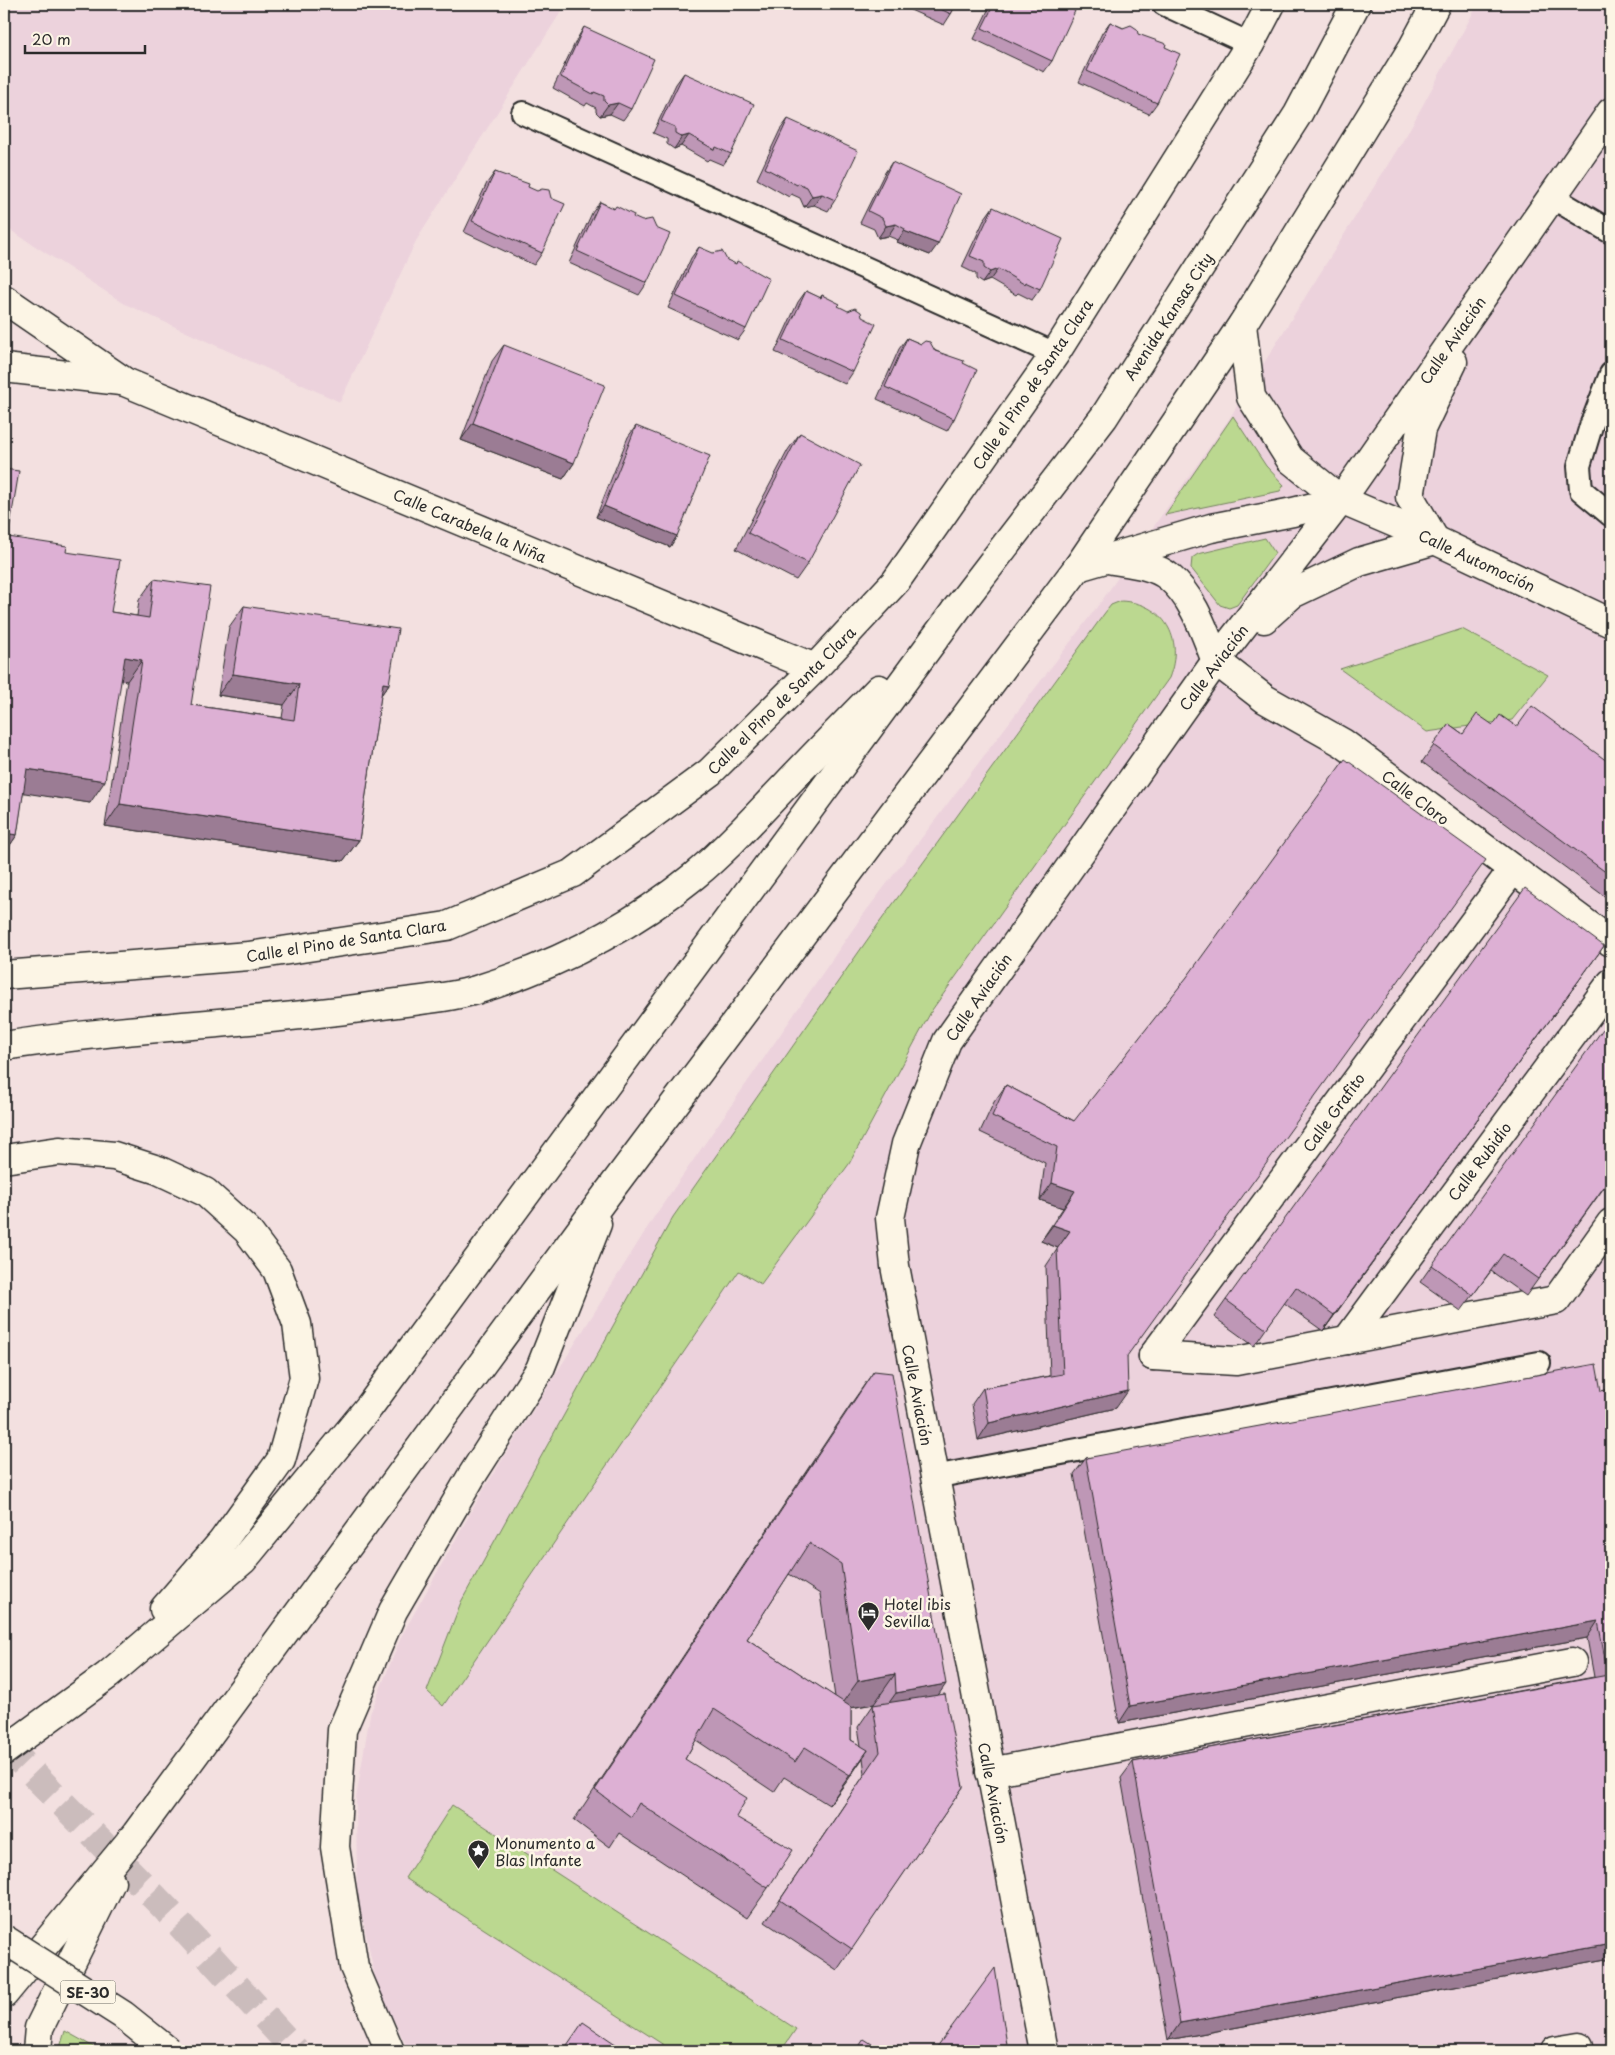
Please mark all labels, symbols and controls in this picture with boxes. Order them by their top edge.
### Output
scale bar [25,22,145,54]
text: 20 m [32,27,71,50]
street label: Avenida Kansas City [1118,248,1218,384]
street label: Calle Aviación [1413,291,1491,389]
street label: Calle el Pino de Santa Clara [966,293,1098,474]
street label: Calle Carabela la Niña [390,482,550,568]
street label: Calle Automoción [1415,523,1539,597]
street label: Calle Aviación [1173,619,1253,715]
street label: Calle el Pino de Santa Clara [702,620,861,779]
street label: Calle Cloro [1377,764,1455,830]
street label: Calle el Pino de Santa Clara [245,913,448,967]
street label: Calle Aviación [939,948,1017,1046]
street label: Calle Grafito [1296,1068,1370,1156]
street label: Calle Rubidio [1442,1117,1516,1205]
street label: Calle Aviación [897,1342,939,1448]
place label: Hotel ibis Sevilla [884,1592,951,1632]
hotel icon: Hotel ibis Sevilla [856,1600,880,1631]
street label: Calle Aviación [973,1740,1015,1846]
place label: Monumento a Blas Infante [495,1831,596,1871]
place icon: Monumento a Blas Infante [467,1839,491,1870]
road number: SE-30 [61,1980,116,2004]

